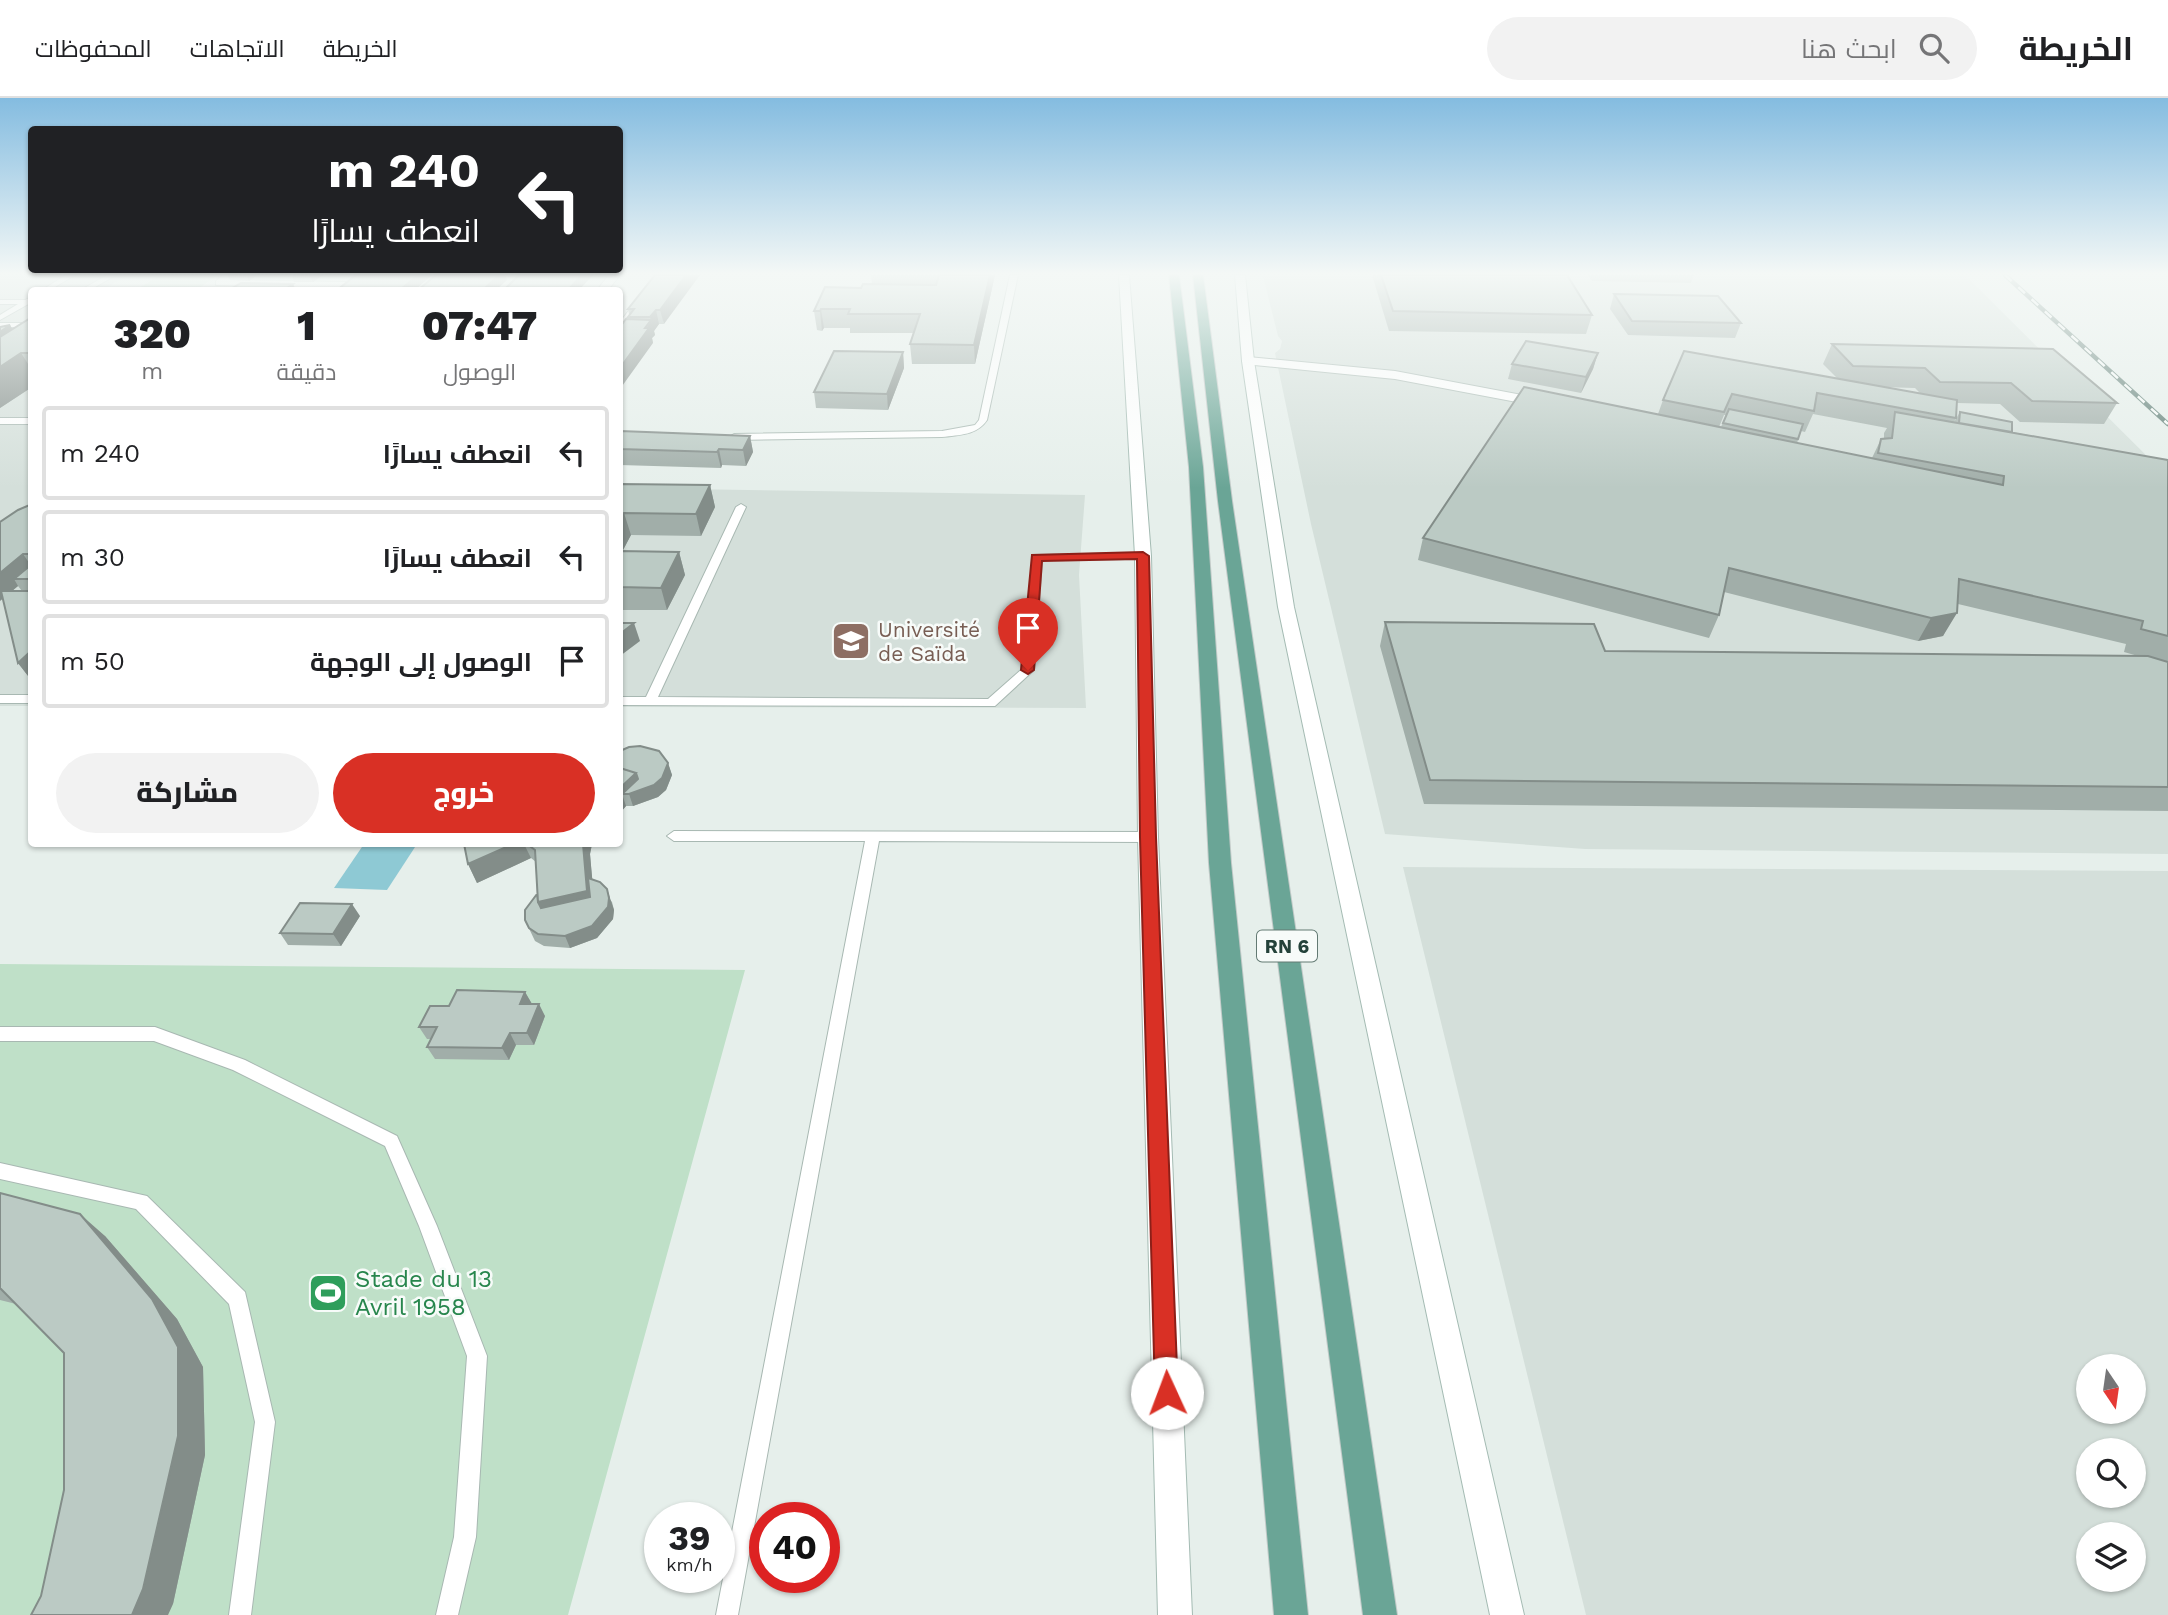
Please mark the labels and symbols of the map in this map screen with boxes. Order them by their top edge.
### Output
pin [998,598,1058,670]
place label: Université de Saïda [878,617,980,666]
school or university icon: Université de Saïda [830,620,872,662]
road number: RN 6 [1257,930,1317,961]
place label: Stade du 13 Avril 1958 [355,1265,492,1321]
sports icon: Stade du 13 Avril 1958 [307,1272,349,1314]
north arrow [2076,1354,2146,1424]
position arrow [1130,1356,1204,1430]
speed limit sign: 40 [749,1502,840,1593]

